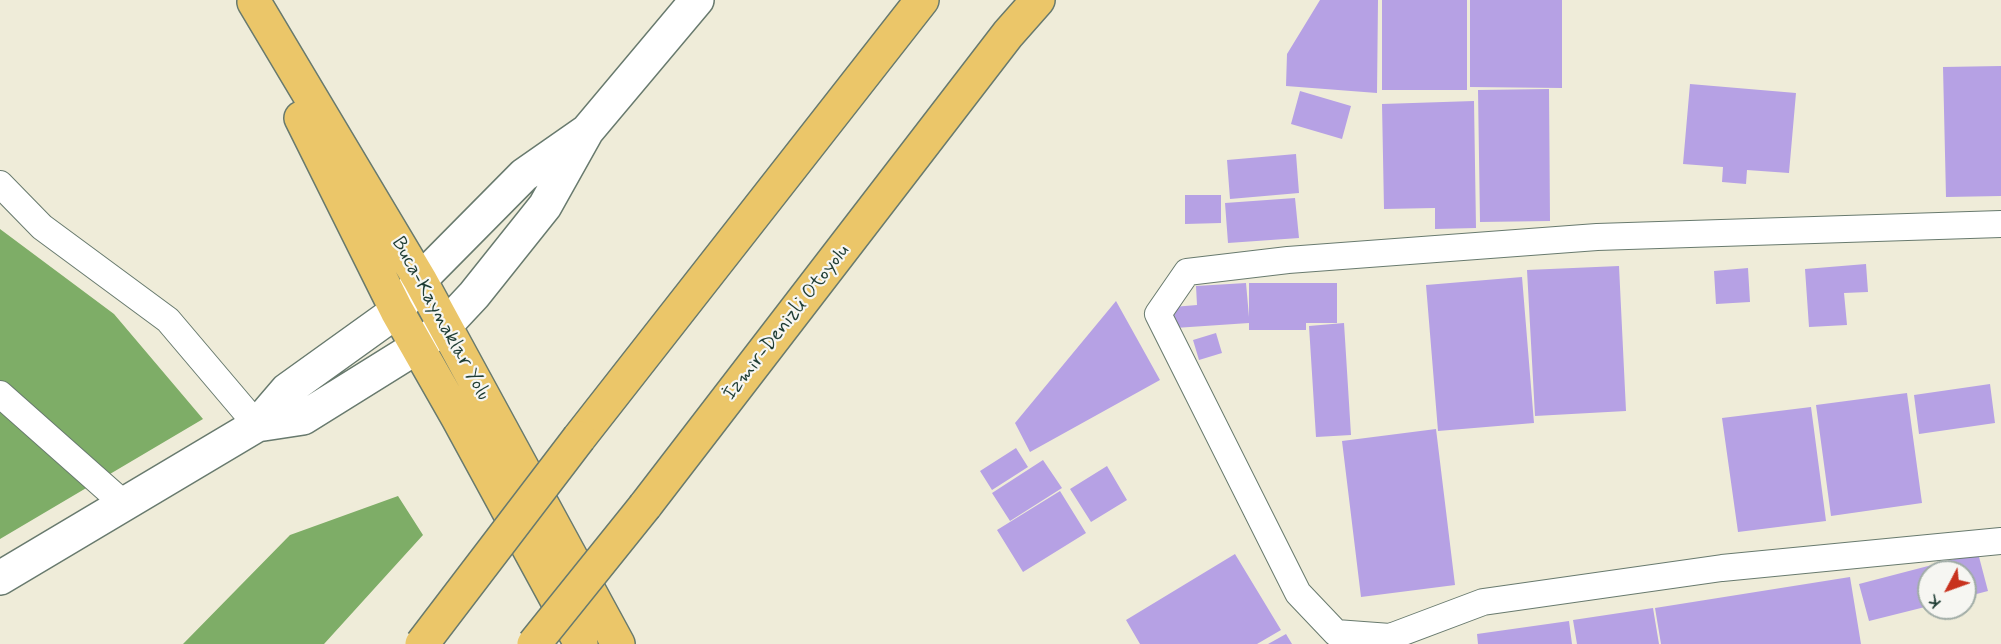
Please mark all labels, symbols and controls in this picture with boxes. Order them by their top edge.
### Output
street label: Buca-Kaynaklar Yolu [385,233,495,405]
street label: İzmir-Denizli Otoyolu [719,240,855,406]
north arrow [1917,560,1977,620]
text: K [1923,590,1946,612]

